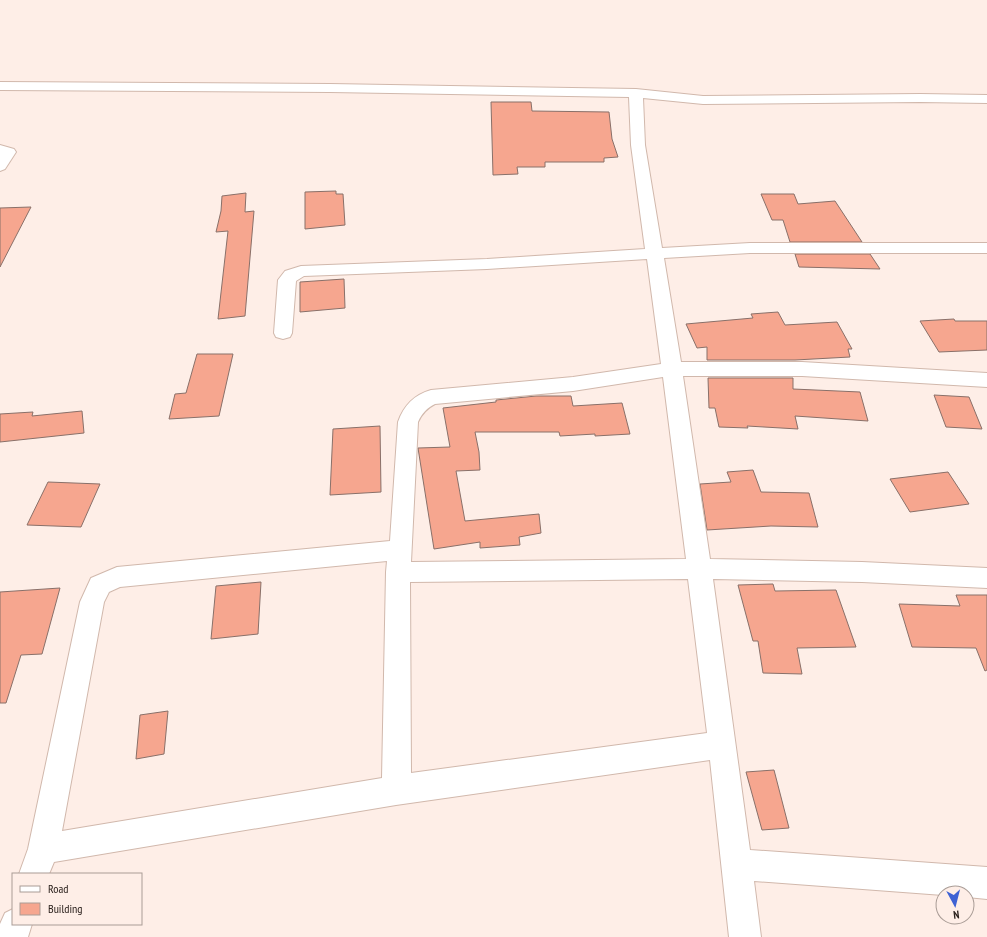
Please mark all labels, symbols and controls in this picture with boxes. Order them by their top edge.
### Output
legend [12,873,142,925]
text: Road [48,881,68,896]
north arrow [935,885,975,925]
text: Building [48,901,83,916]
text: N [952,908,960,922]

